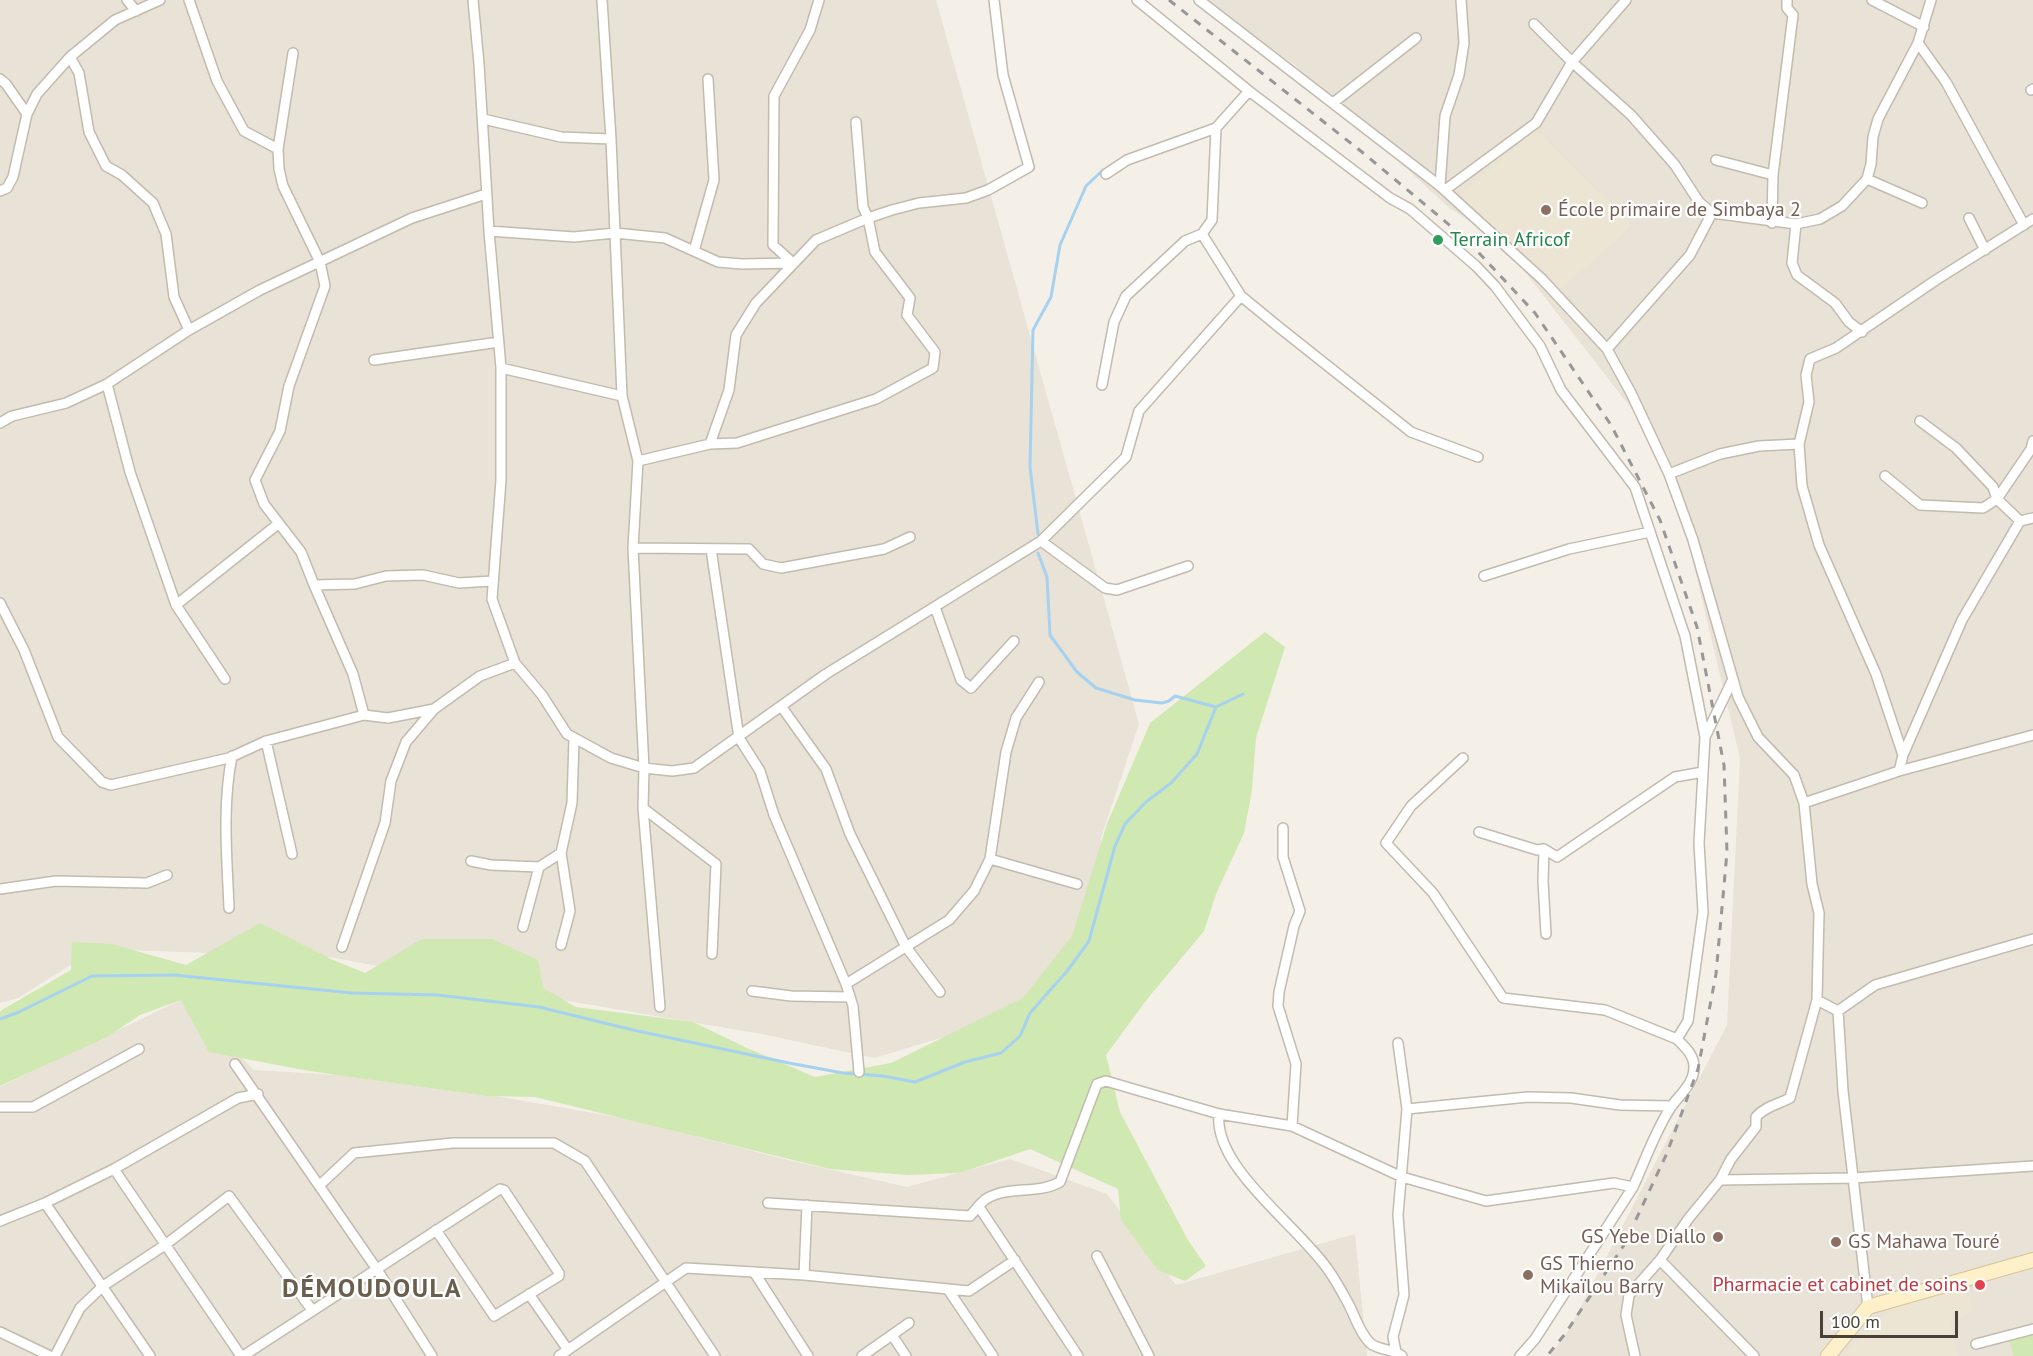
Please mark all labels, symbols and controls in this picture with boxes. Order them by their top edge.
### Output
place label: École primaire de Simbaya 2 [1558,198,1801,222]
marker: École primaire de Simbaya 2 [1539,203,1553,217]
place label: Terrain Africof [1450,228,1570,252]
marker: Terrain Africof [1431,233,1445,247]
place label: GS Yebe Diallo [1581,1225,1706,1249]
marker: GS Yebe Diallo [1711,1230,1725,1244]
place label: GS Mahawa Touré [1848,1230,2000,1254]
marker: GS Mahawa Touré [1829,1235,1843,1249]
place label: GS Thierno Mikaïlou Barry [1540,1252,1663,1299]
marker: GS Thierno Mikaïlou Barry [1521,1268,1535,1282]
place label: Pharmacie et cabinet de soins [1712,1273,1968,1297]
district label: DÉMOUDOULA [282,1274,462,1306]
marker: Pharmacie et cabinet de soins [1973,1278,1987,1292]
scale bar [1823,1299,1961,1337]
text: 100 m [1831,1310,1880,1333]

